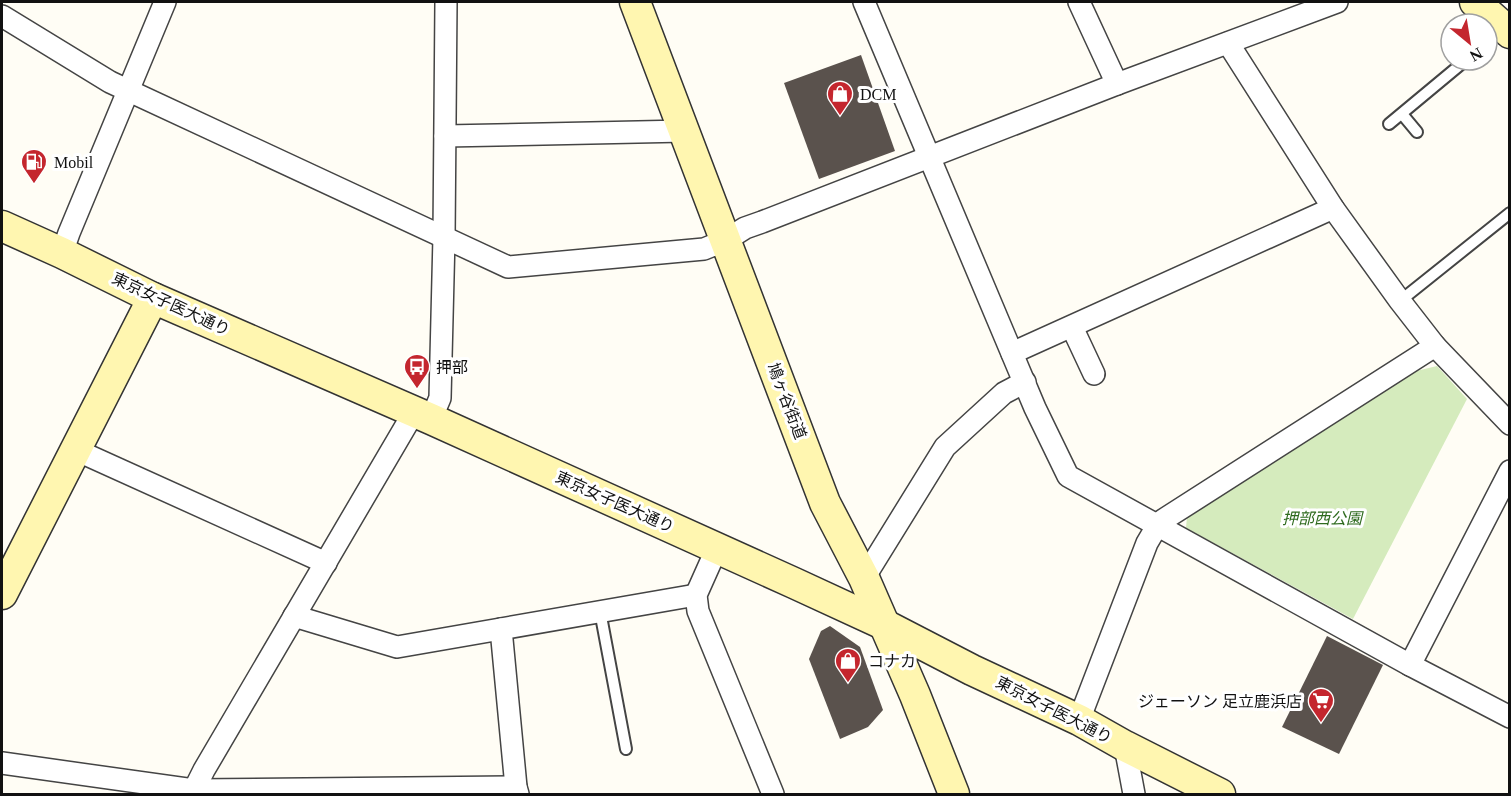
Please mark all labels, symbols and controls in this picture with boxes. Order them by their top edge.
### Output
north arrow [1439,12,1499,72]
text: N [1467,44,1486,65]
shop icon: DCM [825,79,855,117]
place label: DCM [860,86,896,103]
fuel station icon: Mobil [19,147,49,185]
place label: Mobil [54,154,94,171]
street label: 東京女子医大通り [109,269,233,339]
bus stop icon: 押部 [402,352,432,390]
place label: 押部 [436,359,468,376]
street label: 鳩ヶ谷街道 [765,361,809,441]
street label: 東京女子医大通り [553,468,677,536]
park label: 押部西公園 [1282,510,1364,527]
shop icon: コナカ [833,646,863,684]
place label: コナカ [868,653,916,670]
street label: 東京女子医大通り [993,673,1115,747]
supermarket icon: ジェーソン 足立鹿浜店 [1306,686,1336,724]
place label: ジェーソン 足立鹿浜店 [1138,693,1302,710]

